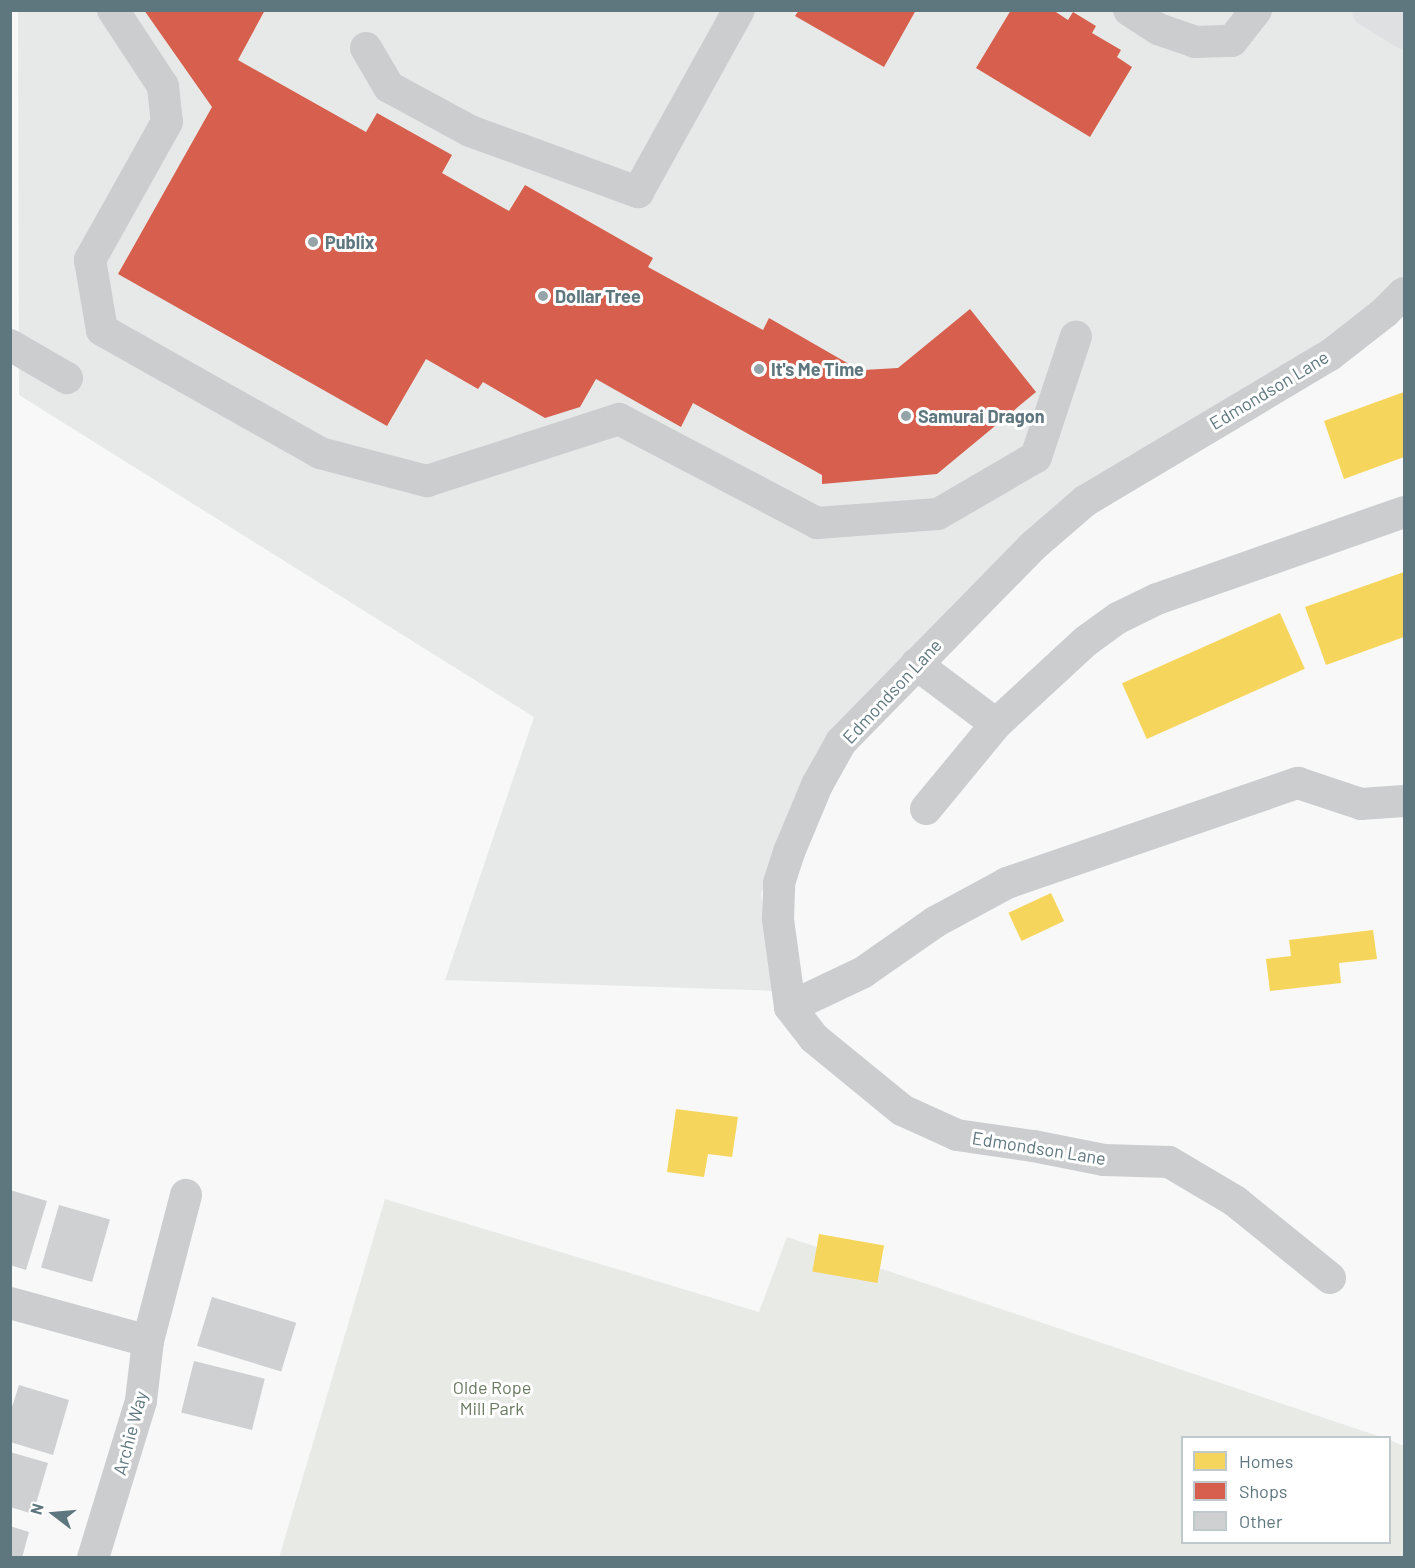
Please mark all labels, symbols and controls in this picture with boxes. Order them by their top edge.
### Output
place label: Publix [325,231,374,253]
marker: Publix [306,235,320,249]
place label: Dollar Tree [555,285,641,307]
marker: Dollar Tree [536,289,550,303]
street label: Edmondson Lane [1206,346,1332,434]
place label: It's Me Time [771,358,864,380]
marker: It's Me Time [752,362,766,376]
place label: Samurai Dragon [918,405,1045,427]
marker: Samurai Dragon [899,409,913,423]
street label: Edmondson Lane [838,634,946,748]
street label: Edmondson Lane [971,1127,1107,1169]
park label: Olde Rope Mill Park [453,1377,531,1420]
street label: Archie Way [108,1388,152,1478]
legend [1181,1436,1391,1544]
text: Homes [1239,1450,1293,1472]
text: Shops [1239,1480,1288,1502]
north arrow [24,1484,84,1544]
text: N [26,1501,47,1517]
text: Other [1239,1510,1282,1532]

